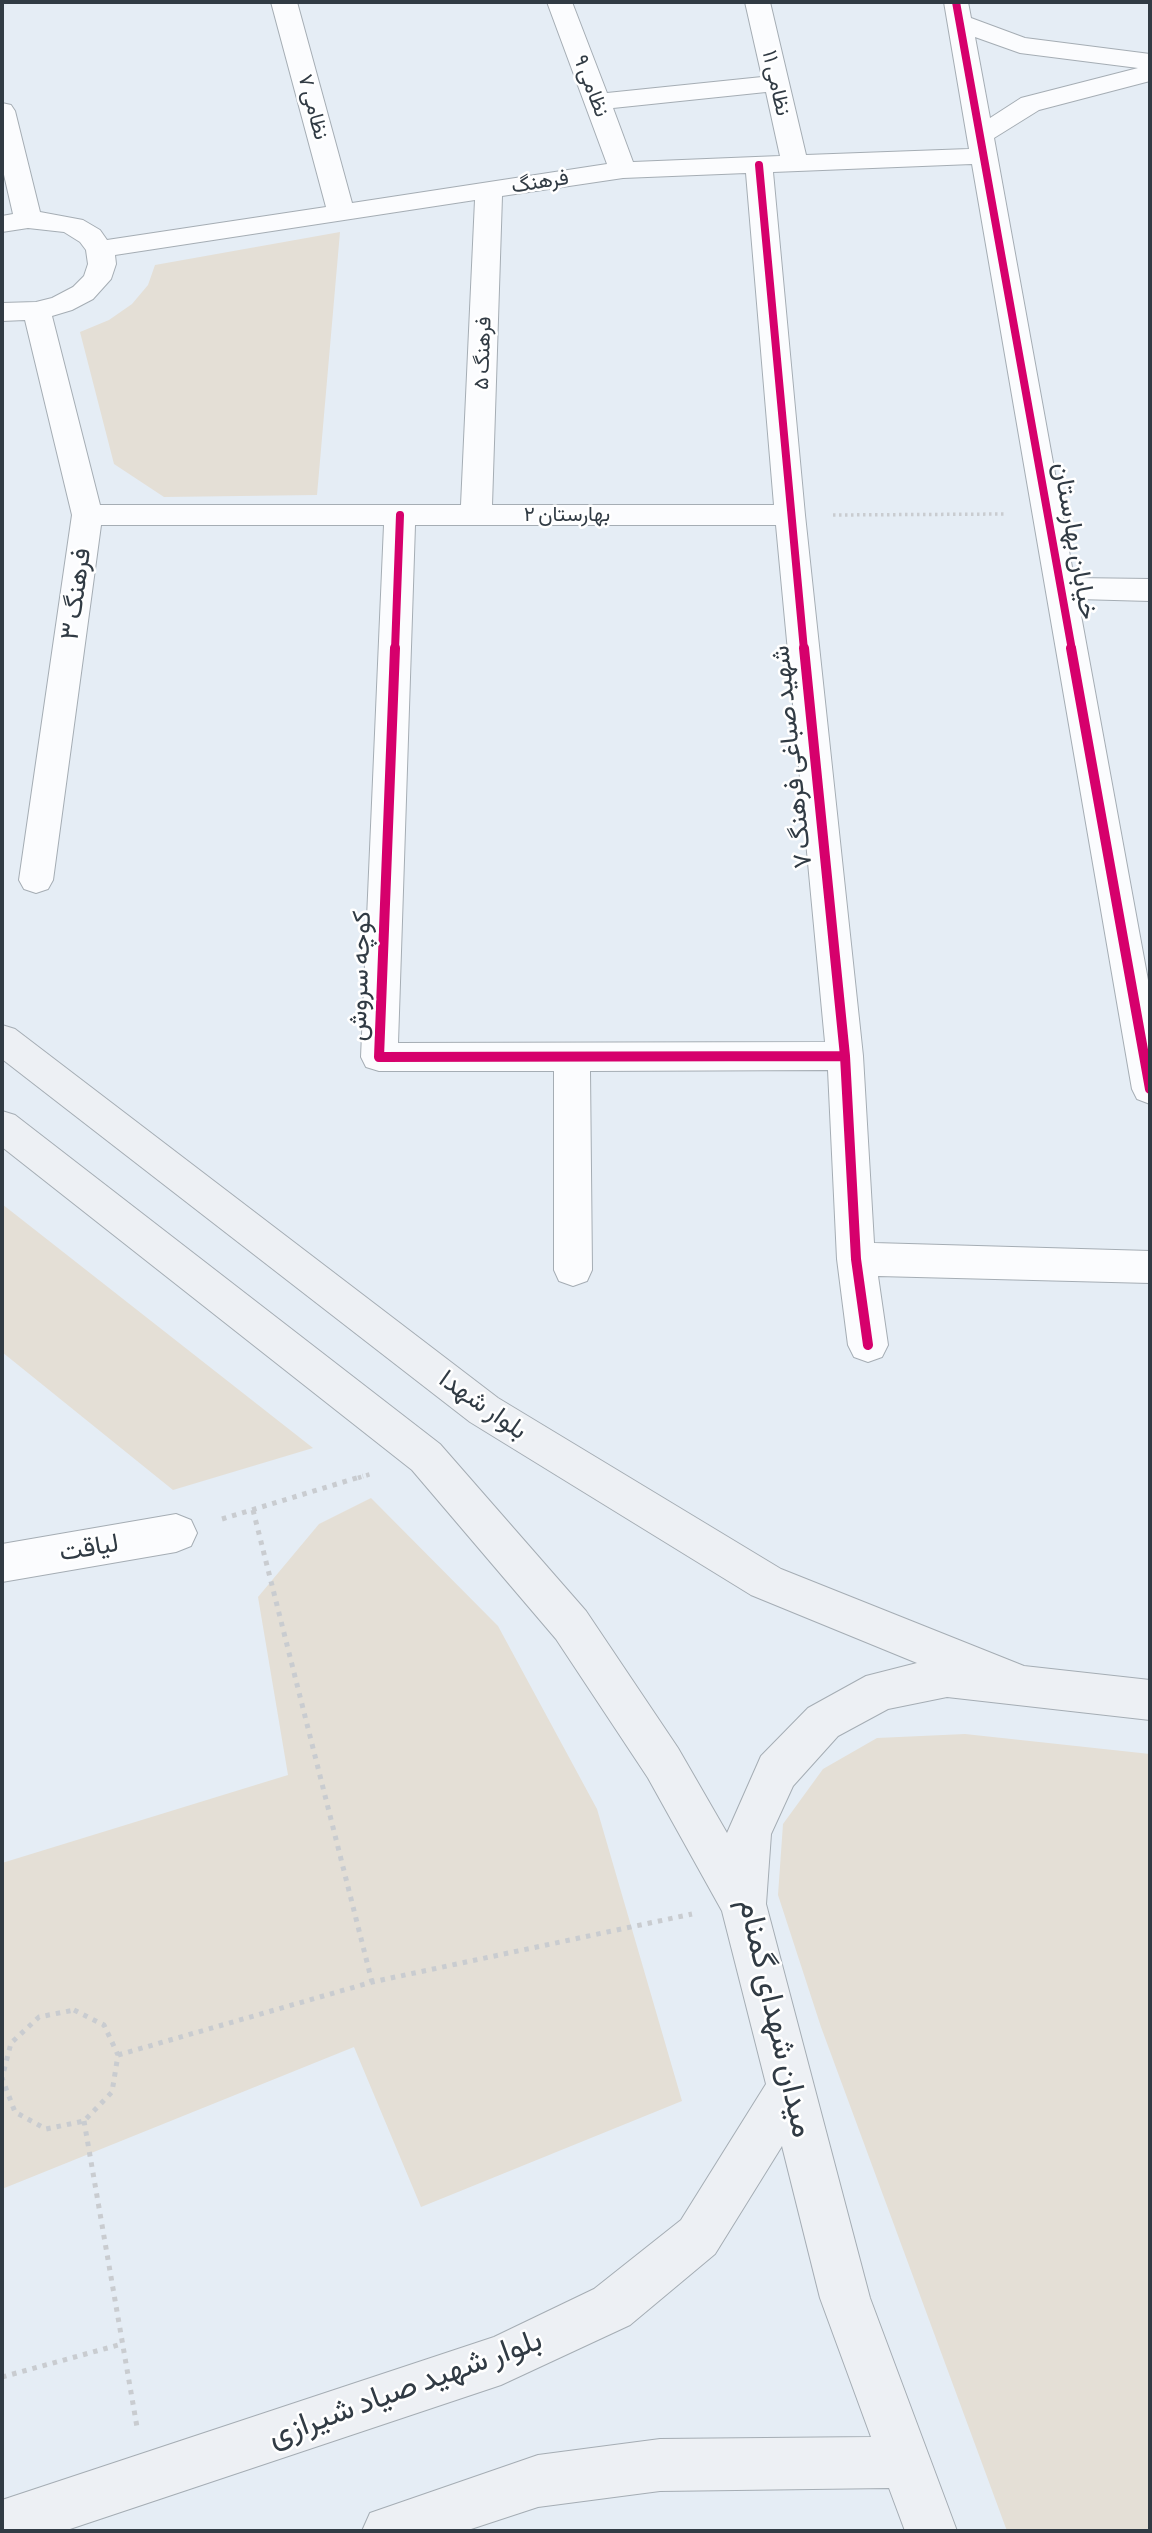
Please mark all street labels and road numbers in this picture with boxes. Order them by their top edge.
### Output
street label: نظامی ۱۱ [756,48,796,118]
street label: نظامی ۹ [568,51,614,121]
street label: نظامی ۷ [292,72,334,142]
street label: فرهنگ [510,165,570,199]
street label: فرهنگ ۵ [469,316,497,390]
street label: خیابان بهارستان [1046,460,1104,622]
street label: بهارستان ۲ [524,502,610,528]
street label: فرهنگ ۳ [54,546,98,642]
street label: شهید صباغی فرهنگ ۷ [765,644,819,870]
street label: کوچه سروش [342,910,378,1042]
street label: بلوار شهدا [433,1364,533,1446]
street label: لیاقت [57,1527,121,1569]
street label: میدان شهدای گمنام [730,1895,822,2141]
street label: بلوار شهید صیاد شیرازی [263,2321,547,2455]

